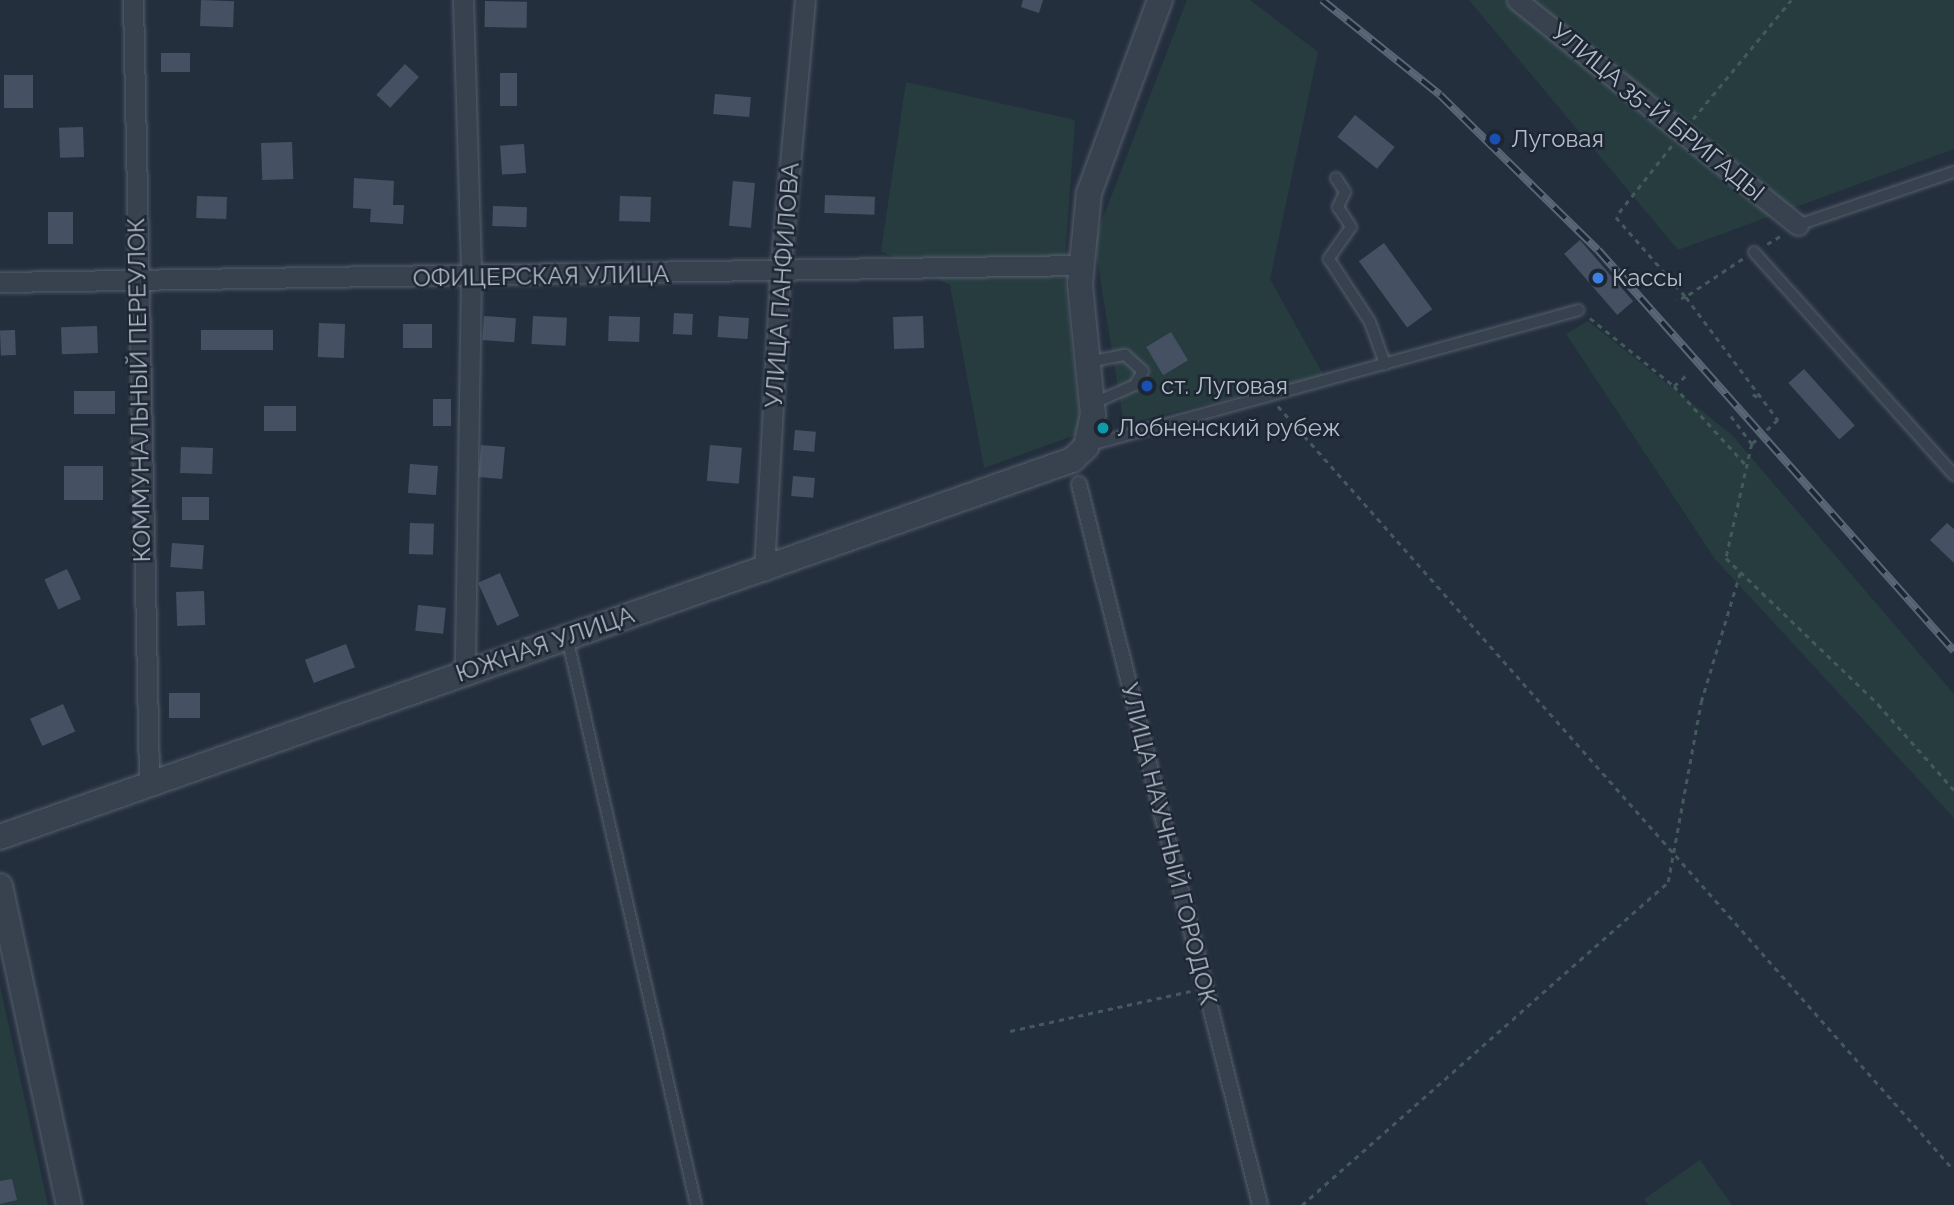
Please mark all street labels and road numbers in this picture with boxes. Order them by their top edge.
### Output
street label: УЛИЦА 35-Й БРИГАДЫ [1545,17,1771,207]
street label: УЛИЦА ПАНФИЛОВА [759,161,805,409]
street label: КОММУНАЛЬНЫЙ ПЕРЕУЛОК [122,218,156,562]
street label: ОФИЦЕРСКАЯ УЛИЦА [413,259,669,293]
street label: ЮЖНАЯ УЛИЦА [452,600,638,688]
street label: УЛИЦА НАУЧНЫЙ ГОРОДОК [1115,680,1223,1008]

